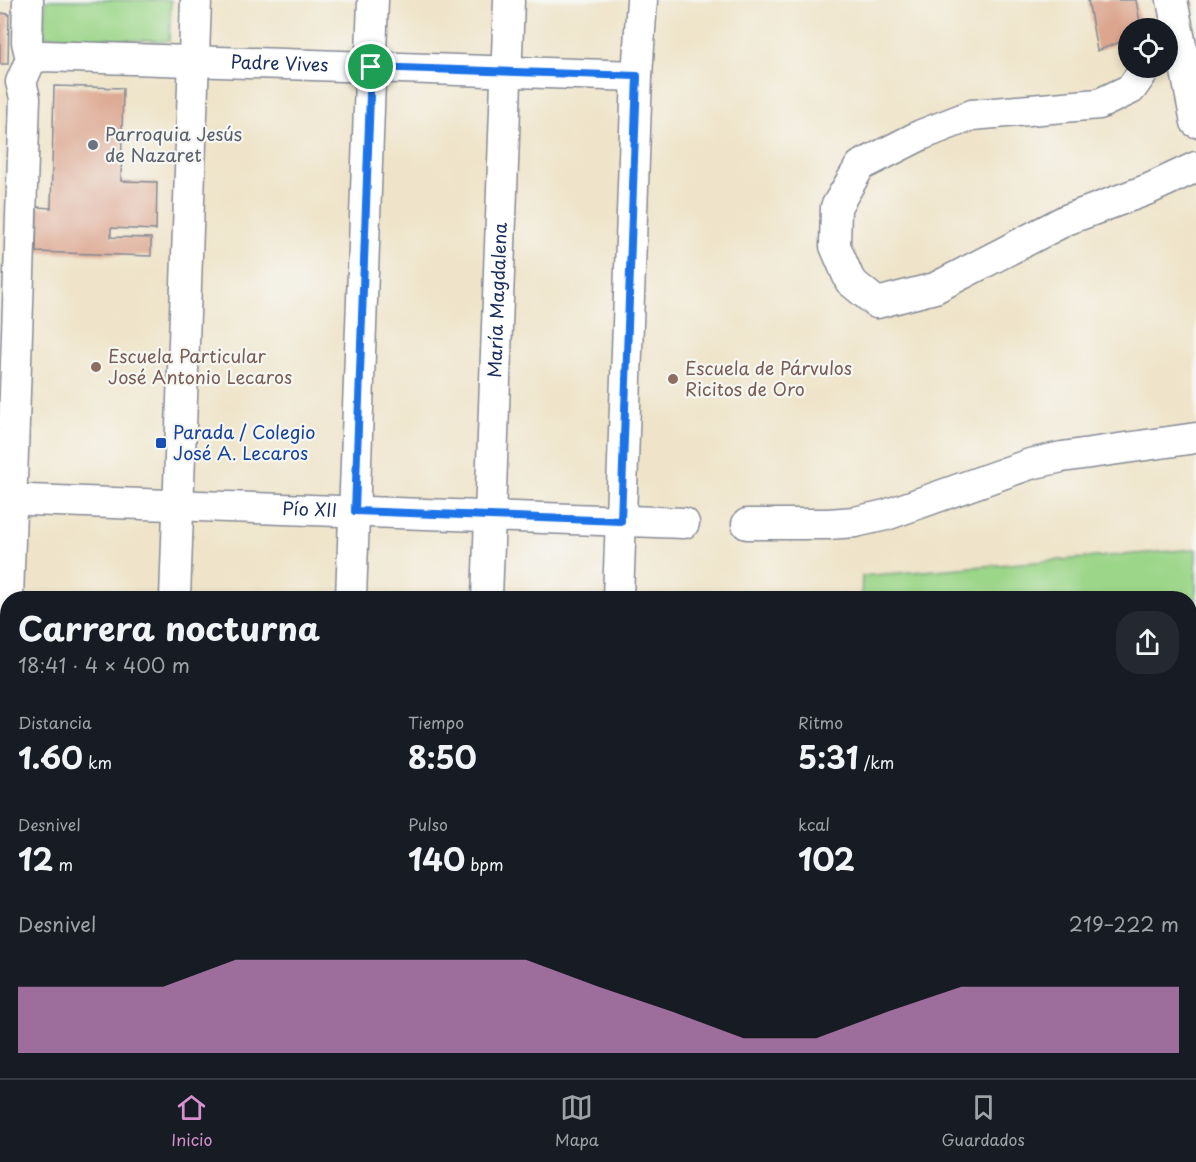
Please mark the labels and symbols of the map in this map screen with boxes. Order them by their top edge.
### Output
pin [345,41,396,92]
street label: Padre Vives [230,47,329,78]
place label: Parroquia Jesús de Nazaret [105,120,242,168]
marker: Parroquia Jesús de Nazaret [86,138,100,152]
street label: María Magdalena [480,221,513,378]
place label: Escuela Particular José Antonio Lecaros [108,342,292,390]
place label: Escuela de Párvulos Ricitos de Oro [685,354,852,402]
marker: Escuela Particular José Antonio Lecaros [89,360,103,374]
marker: Escuela de Párvulos Ricitos de Oro [666,372,680,386]
place label: Parada / Colegio José A. Lecaros [173,418,316,466]
marker: Parada / Colegio José A. Lecaros [154,436,168,450]
street label: Pío XII [282,494,338,523]

